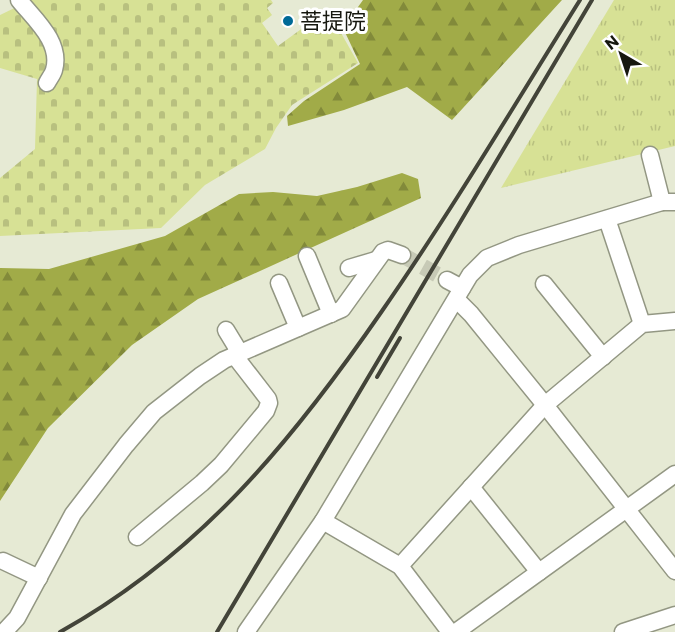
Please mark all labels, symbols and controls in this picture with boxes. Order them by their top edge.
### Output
place label: 菩提院 [300,7,366,34]
marker: 菩提院 [281,14,295,28]
north arrow [591,24,651,84]
text: N [601,31,622,53]

